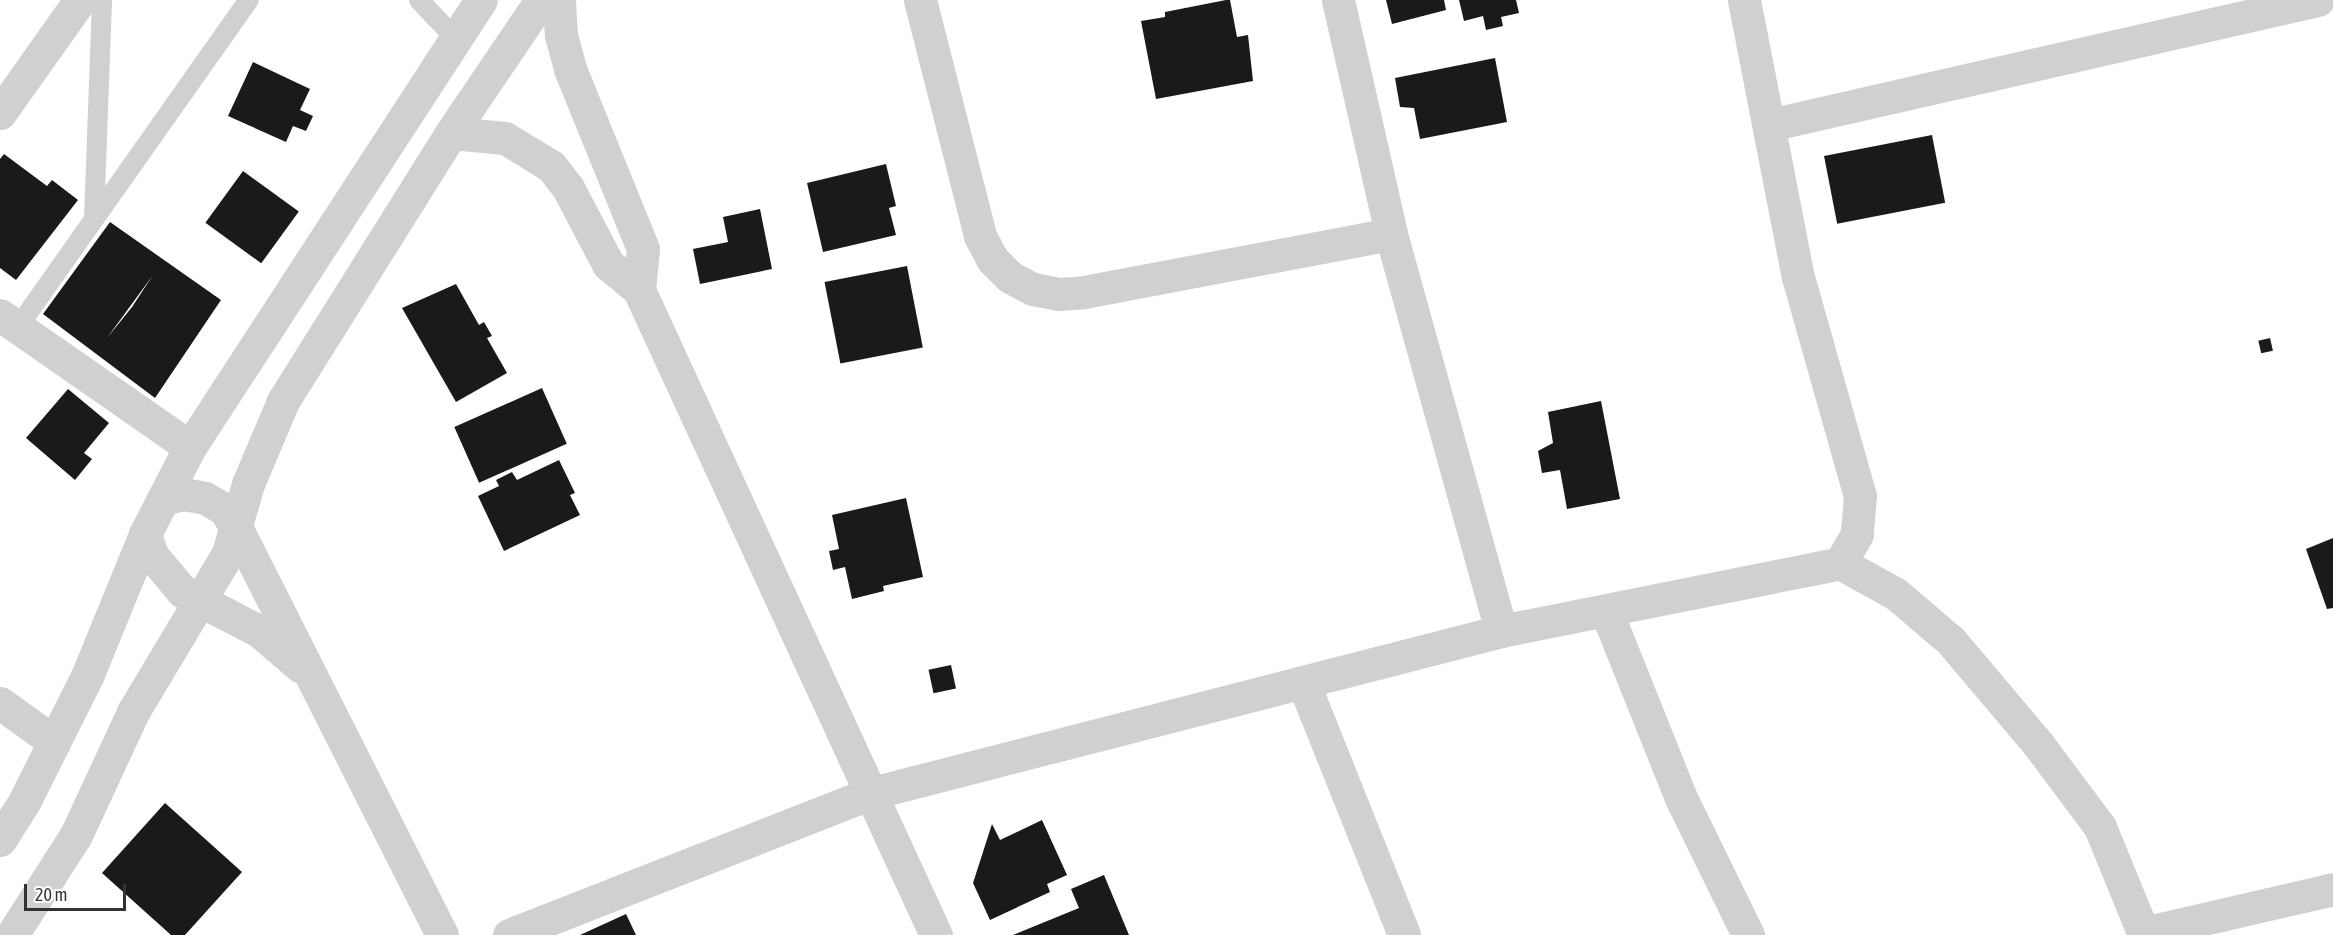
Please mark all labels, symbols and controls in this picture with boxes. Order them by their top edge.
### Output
scale bar [27,872,129,910]
text: 20 m [35,884,67,905]

